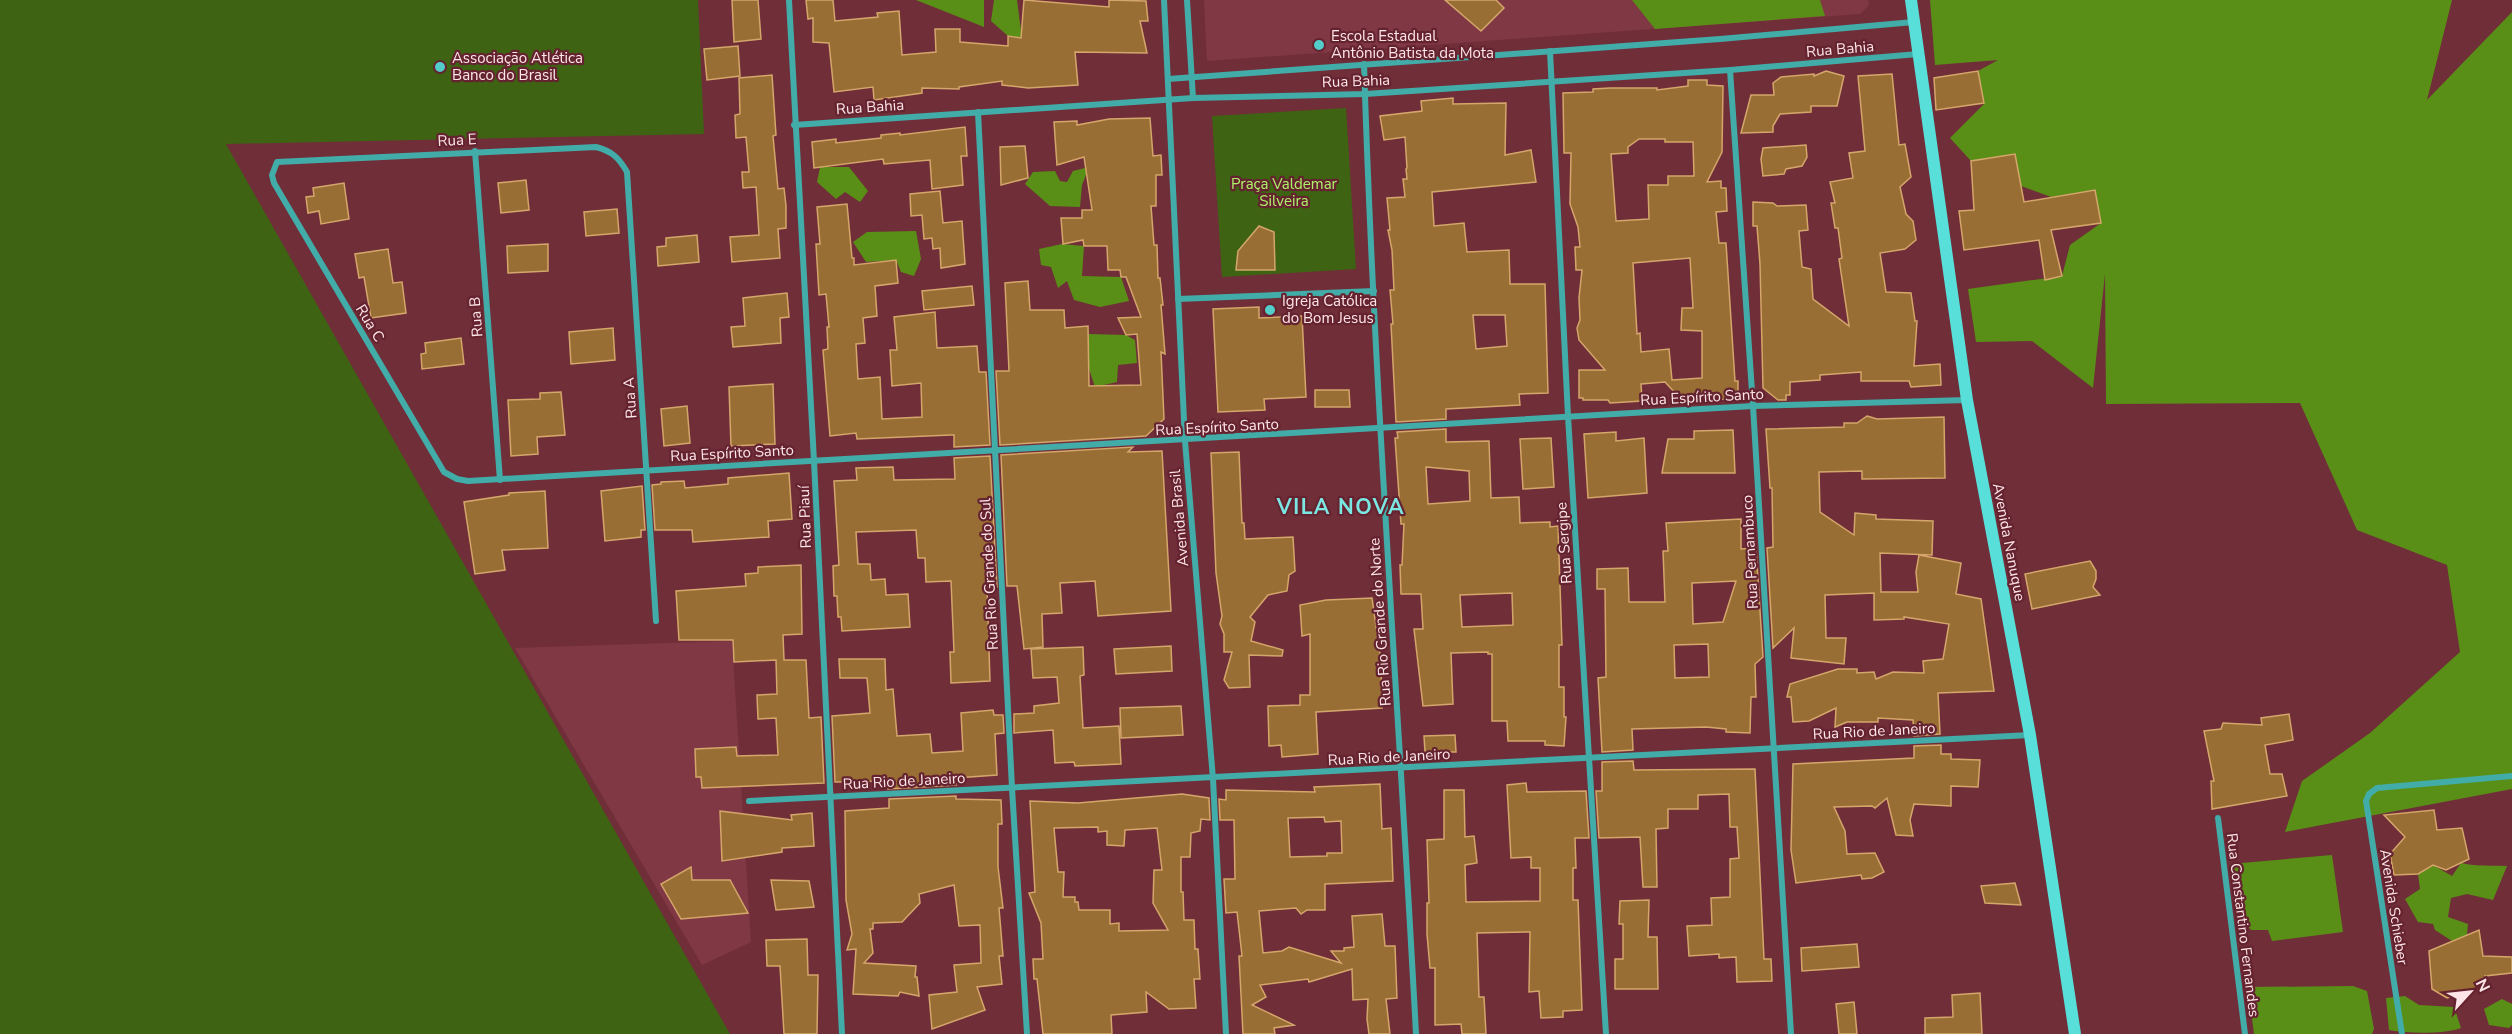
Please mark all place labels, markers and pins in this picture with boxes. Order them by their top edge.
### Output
place label: Escola Estadual Antônio Batista da Mota [1331,26,1494,63]
marker: Escola Estadual Antônio Batista da Mota [1312,38,1326,52]
place label: Associação Atlética Banco do Brasil [452,48,583,85]
marker: Associação Atlética Banco do Brasil [433,60,447,74]
place label: Igreja Católica do Bom Jesus [1282,291,1377,328]
marker: Igreja Católica do Bom Jesus [1263,303,1277,317]

